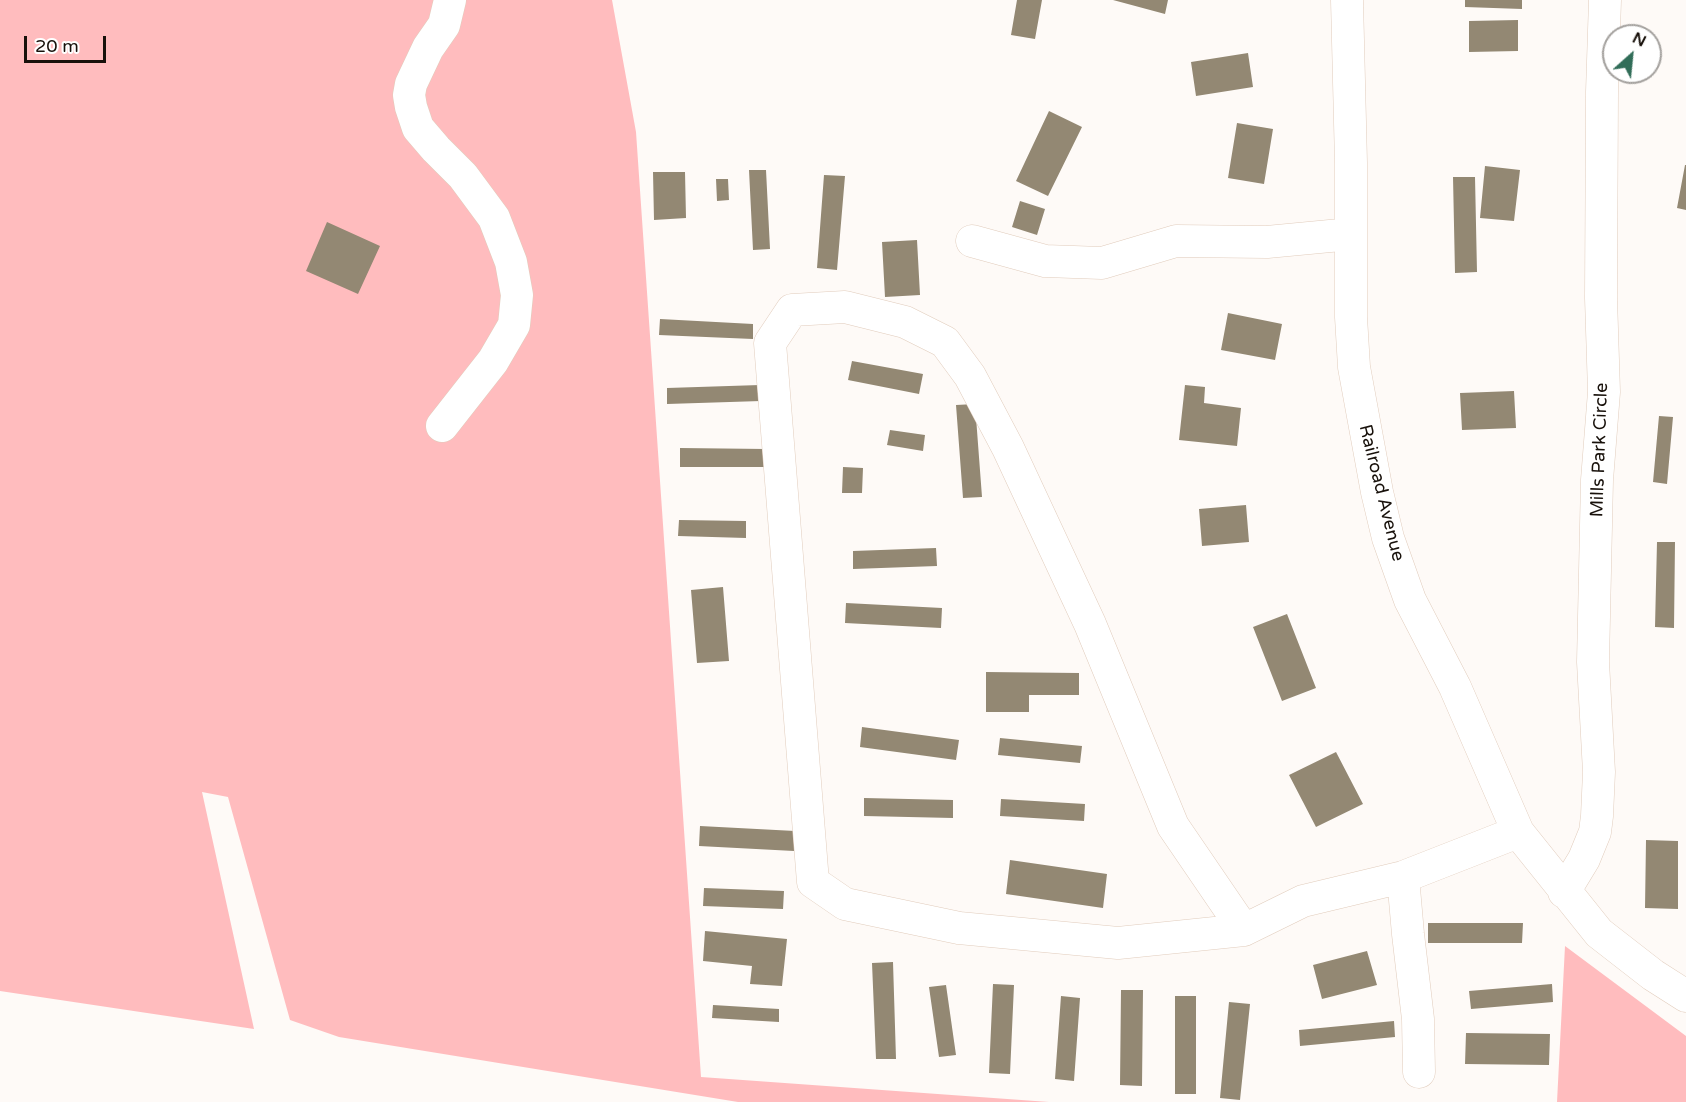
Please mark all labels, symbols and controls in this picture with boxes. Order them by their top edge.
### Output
scale bar [27,24,110,62]
north arrow [1602,24,1662,84]
text: N [1629,28,1650,52]
text: 20 m [35,35,79,57]
street label: Mills Park Circle [1587,382,1613,518]
street label: Railroad Avenue [1354,422,1408,564]

